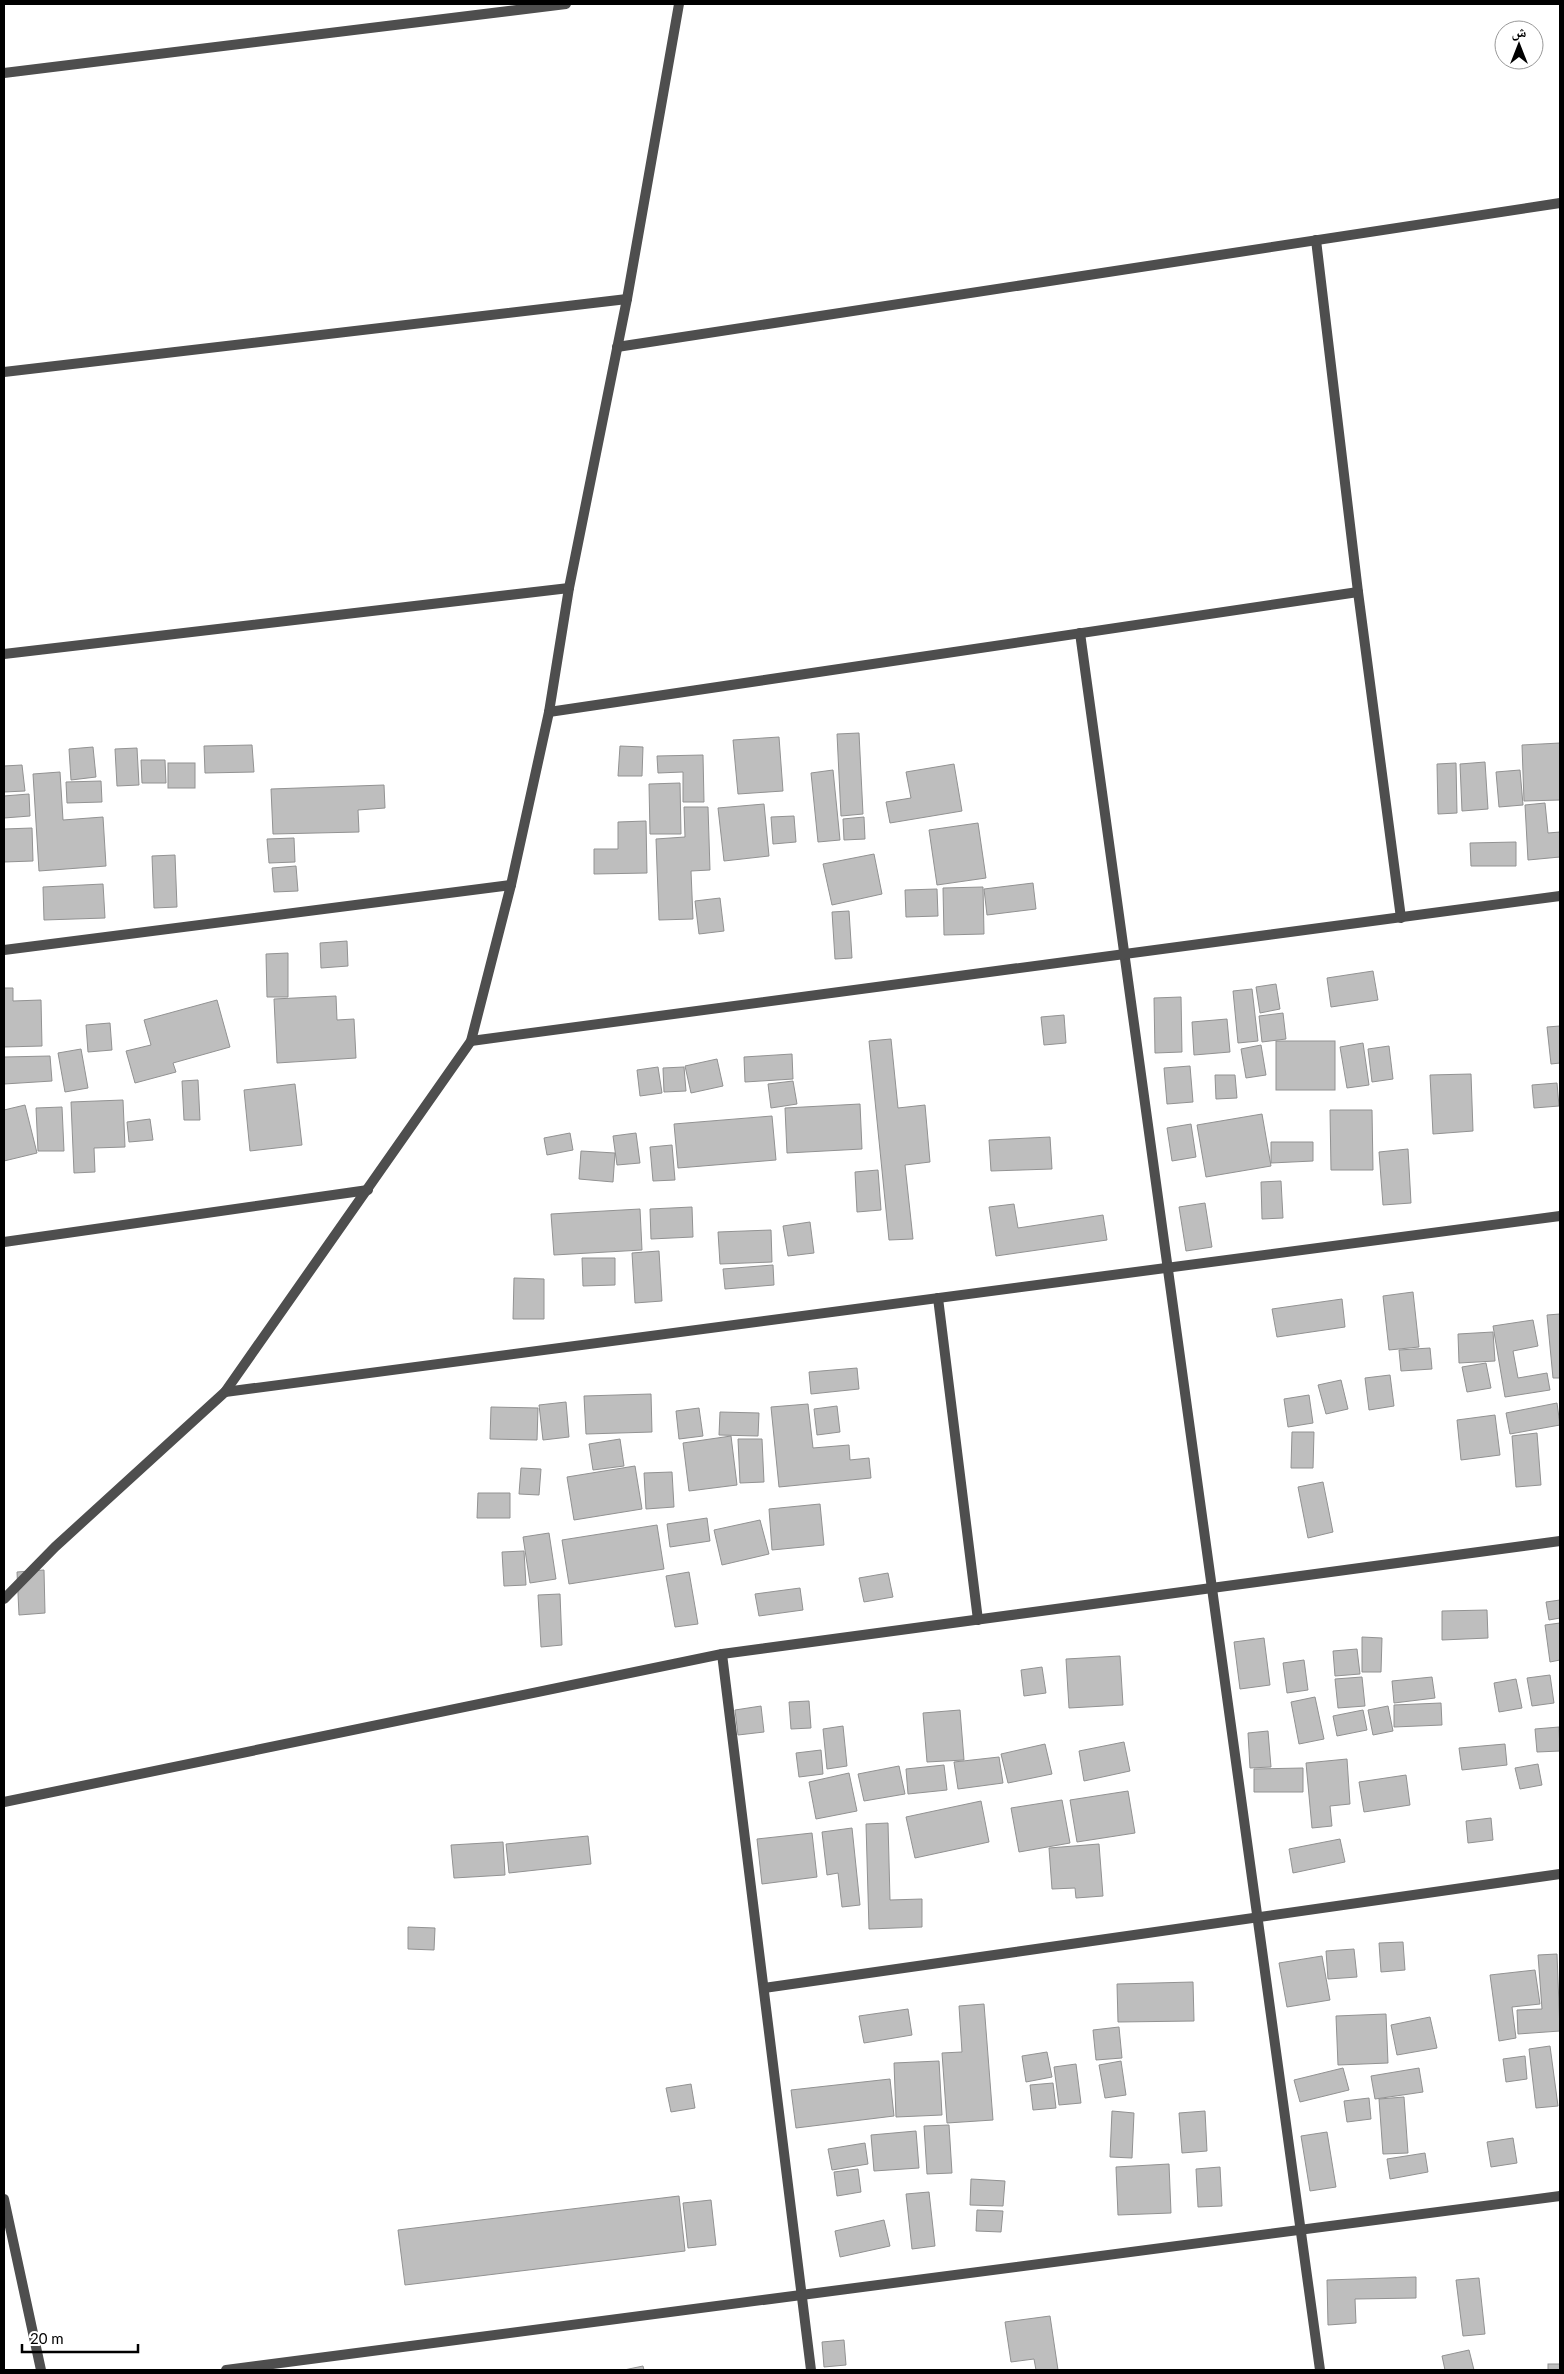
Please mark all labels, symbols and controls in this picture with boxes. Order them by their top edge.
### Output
north arrow [1494,20,1544,70]
text: ش [1512,23,1527,41]
scale bar [22,2322,139,2354]
text: 20 m [30,2329,64,2347]

